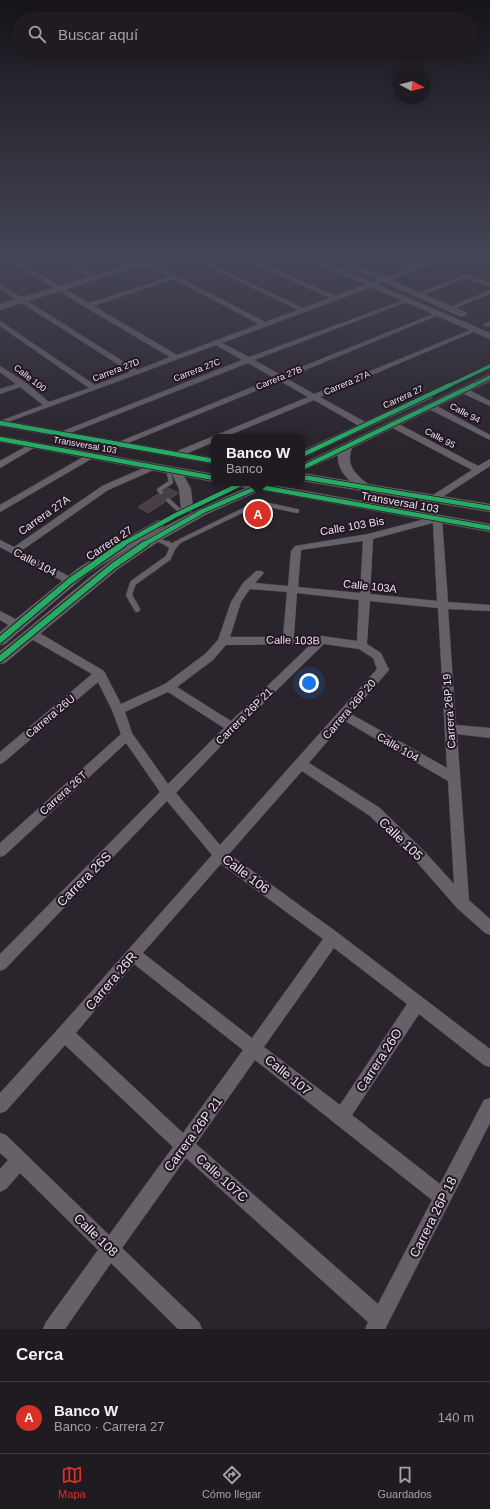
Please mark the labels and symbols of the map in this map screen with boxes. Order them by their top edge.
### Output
north arrow [394,68,430,104]
street label: Carrera 27D [91,356,141,384]
street label: Carrera 27C [172,356,222,384]
street label: Calle 100 [12,362,48,394]
street label: Carrera 27B [254,364,304,392]
street label: Carrera 27A [322,369,372,397]
street label: Carrera 27 [381,383,425,411]
street label: Calle 94 [448,401,482,425]
street label: Calle 95 [423,426,457,450]
street label: Transversal 103 [53,435,117,455]
street label: Transversal 103 [360,489,440,515]
street label: Carrera 27A [16,493,73,537]
pin: A [245,499,271,529]
street label: Calle 103 Bis [319,514,385,538]
street label: Carrera 27 [84,524,134,562]
street label: Calle 104 [12,546,58,578]
street label: Calle 103A [343,577,398,595]
street label: Calle 103B [266,634,320,646]
your location [299,673,319,693]
street label: Carrera 26P 19 [440,673,458,749]
street label: Carrera 26P 20 [320,677,378,741]
street label: Carrera 26P 21 [213,685,275,747]
street label: Carrera 26U [23,692,77,740]
street label: Calle 104 [375,730,421,764]
street label: Carrera 26T [37,769,89,817]
street label: Calle 105 [376,815,426,863]
street label: Carrera 26S [54,848,115,909]
street label: Calle 106 [220,851,272,897]
street label: Carrera 26R [82,949,140,1013]
street label: Carrera 26O [353,1026,405,1094]
street label: Calle 107 [262,1052,314,1098]
street label: Carrera 26P 21 [161,1094,225,1174]
street label: Calle 107C [193,1151,251,1205]
street label: Carrera 26P 18 [406,1174,460,1260]
street label: Calle 108 [71,1211,121,1259]

